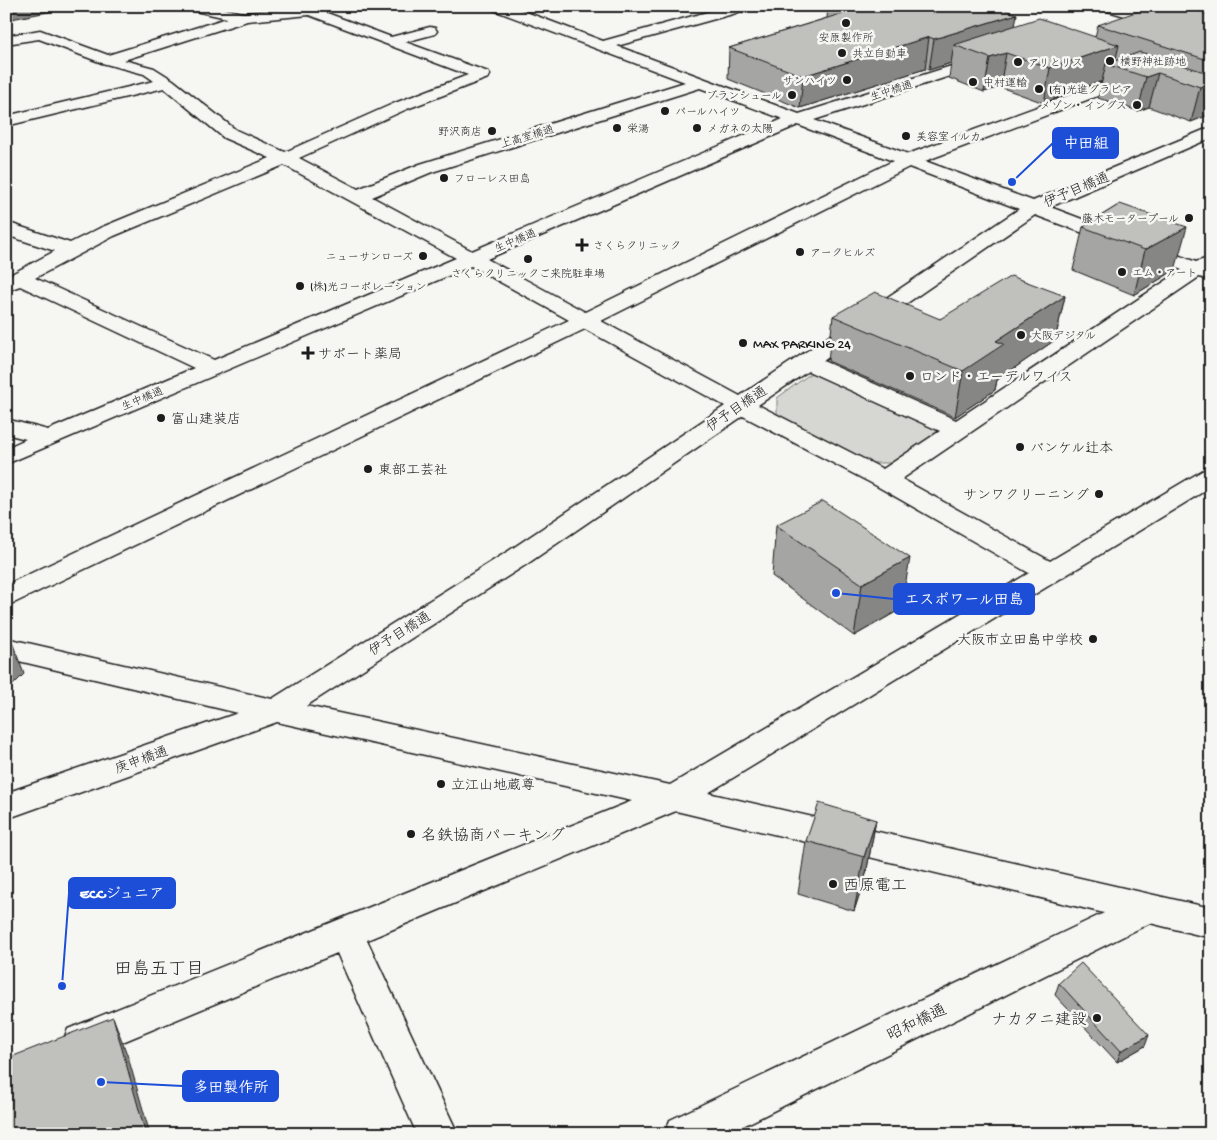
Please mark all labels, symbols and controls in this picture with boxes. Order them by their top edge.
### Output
marker: 安原製作所 [840,17,852,29]
place label: 安原製作所 [819,32,874,45]
marker: 共立自動車 [836,47,848,59]
place label: 共立自動車 [852,48,907,61]
marker: 横野神社跡地 [1104,55,1116,67]
marker: アリとリス [1012,56,1024,68]
place label: 横野神社跡地 [1120,56,1186,69]
place label: アリとリス [1028,58,1083,70]
marker: サンハイツ [841,74,853,86]
place label: サンハイツ [782,76,837,88]
marker: 中村運輸 [967,76,979,88]
place label: 中村運輸 [983,76,1027,90]
street label: 生中橋通 [869,78,914,104]
marker: (有)光進グラビア [1033,83,1045,95]
place label: (有)光進グラビア [1049,84,1132,97]
marker: ブランシュール [786,89,798,101]
place label: ブランシュール [706,90,782,103]
marker: メゾン・イングス [1131,99,1143,111]
place label: メゾン・イングス [1040,100,1127,113]
marker: パールハイツ [659,105,671,117]
place label: パールハイツ [675,107,740,119]
marker: 栄湯 [611,122,623,134]
marker: メガネの太陽 [691,122,703,134]
street label: 上高室橋通 [499,123,556,152]
place label: 栄湯 [627,123,649,136]
place label: メガネの太陽 [707,123,773,136]
marker: 野沢商店 [486,125,498,137]
place label: 野沢商店 [438,126,482,139]
callout: 中田組 [1053,128,1118,158]
marker: 美容室イルカ [900,130,912,142]
place label: 美容室イルカ [916,131,981,144]
text: 中田組 [1063,135,1109,154]
street label: 伊予目橋通 [1041,170,1113,213]
marker: フローレス田島 [438,172,450,184]
place label: フローレス田島 [454,173,531,186]
marker: 藤木モータープール [1183,212,1195,224]
place label: 藤木モータープール [1082,213,1179,226]
street label: 生中橋通 [493,227,538,256]
marker: さくらクリニック [575,238,589,252]
place label: さくらクリニック [593,241,681,253]
marker: アークヒルズ [794,246,806,258]
place label: アークヒルズ [810,248,875,260]
marker: ニューサンローズ [417,250,429,262]
place label: ニューサンローズ [325,252,413,264]
marker: さくらクリニックご来院駐車場 [522,253,534,265]
marker: エム・アート [1116,266,1128,278]
place label: さくらクリニックご来院駐車場 [451,268,605,281]
place label: エム・アート [1132,268,1198,280]
marker: (株)光コーポレーション [294,280,306,292]
place label: (株)光コーポレーション [310,281,426,294]
marker: 大阪デジタル [1015,329,1027,341]
place label: 大阪デジタル [1031,330,1096,343]
marker: MAX PARKING 24 [737,337,749,349]
place label: MAX PARKING 24 [753,337,851,354]
marker: サポート薬局 [302,347,314,359]
place label: サポート薬局 [318,347,402,364]
marker: ロンド・エーデルワイス [904,370,916,382]
place label: ロンド・エーデルワイス [920,370,1073,387]
street label: 伊予目橋通 [704,383,771,437]
street label: 生中橋通 [120,385,165,414]
marker: 富山建装店 [155,412,167,424]
place label: 富山建装店 [171,412,241,429]
marker: バンケル辻本 [1014,441,1026,453]
place label: バンケル辻本 [1030,441,1113,458]
marker: 東部工芸社 [362,463,374,475]
place label: 東部工芸社 [378,463,448,480]
place label: サンワクリーニング [963,488,1089,505]
marker: サンワクリーニング [1093,488,1105,500]
callout: エスポワール田島 [894,584,1034,614]
text: エスポワール田島 [904,591,1024,610]
street label: 伊予目橋通 [366,609,435,661]
place label: 大阪市立田島中学校 [957,633,1083,650]
marker: 大阪市立田島中学校 [1087,633,1099,645]
street label: 庚申橋通 [113,744,171,779]
marker: 立江山地蔵尊 [435,778,447,790]
place label: 立江山地蔵尊 [451,778,535,795]
place label: 名鉄協商パーキング [421,827,565,847]
marker: 名鉄協商パーキング [405,828,417,840]
place label: 西原電工 [843,877,907,897]
callout: ECCジュニア [69,878,175,908]
marker: 西原電工 [827,878,839,890]
text: ECCジュニア [80,886,164,904]
district label: 田島五丁目 [114,959,204,981]
street label: 昭和橋通 [884,1001,950,1047]
place label: ナカタニ建設 [991,1011,1087,1031]
marker: ナカタニ建設 [1091,1012,1103,1024]
callout: 多田製作所 [183,1071,278,1101]
text: 多田製作所 [193,1079,269,1098]

